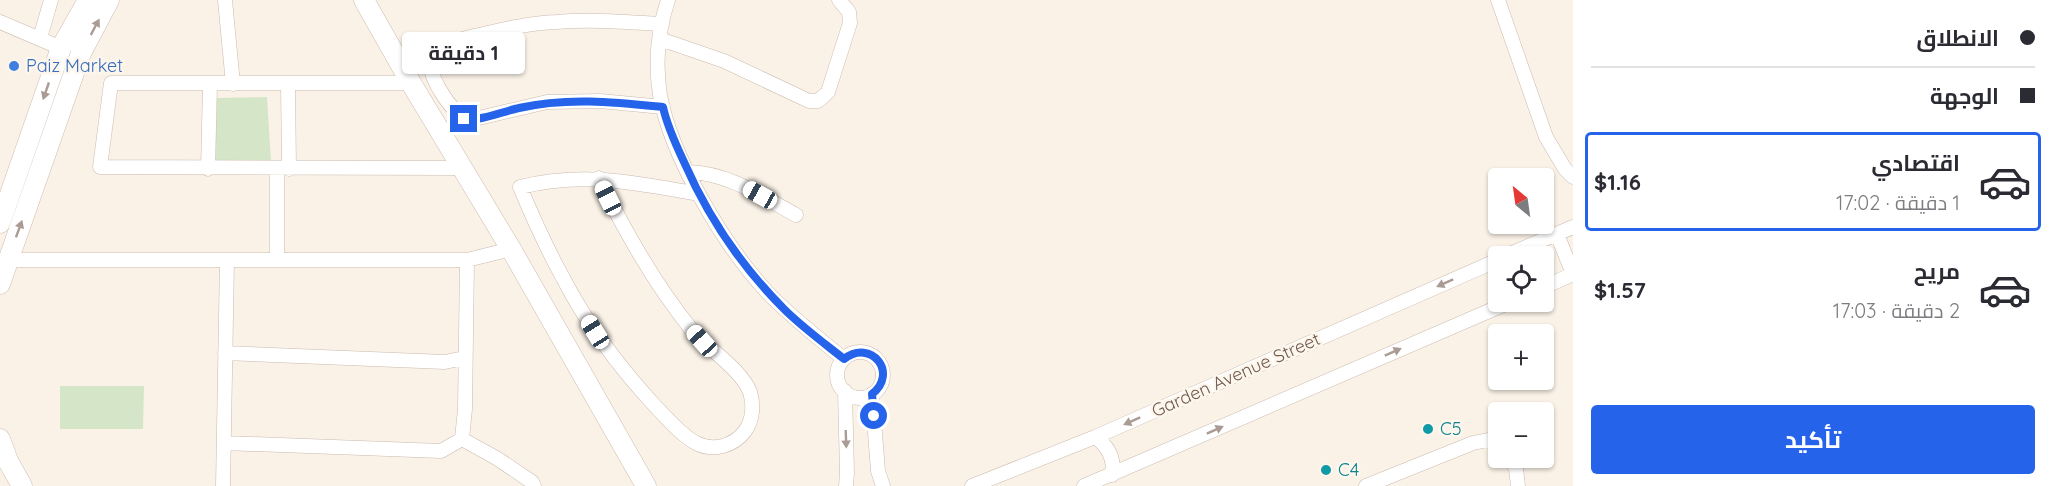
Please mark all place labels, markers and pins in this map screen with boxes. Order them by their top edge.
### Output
place label: Paiz Market [26,54,123,77]
marker: Paiz Market [7,59,21,73]
place label: C5 [1440,417,1462,440]
marker: C5 [1421,422,1435,436]
place label: C4 [1338,458,1359,481]
marker: C4 [1319,463,1333,477]

